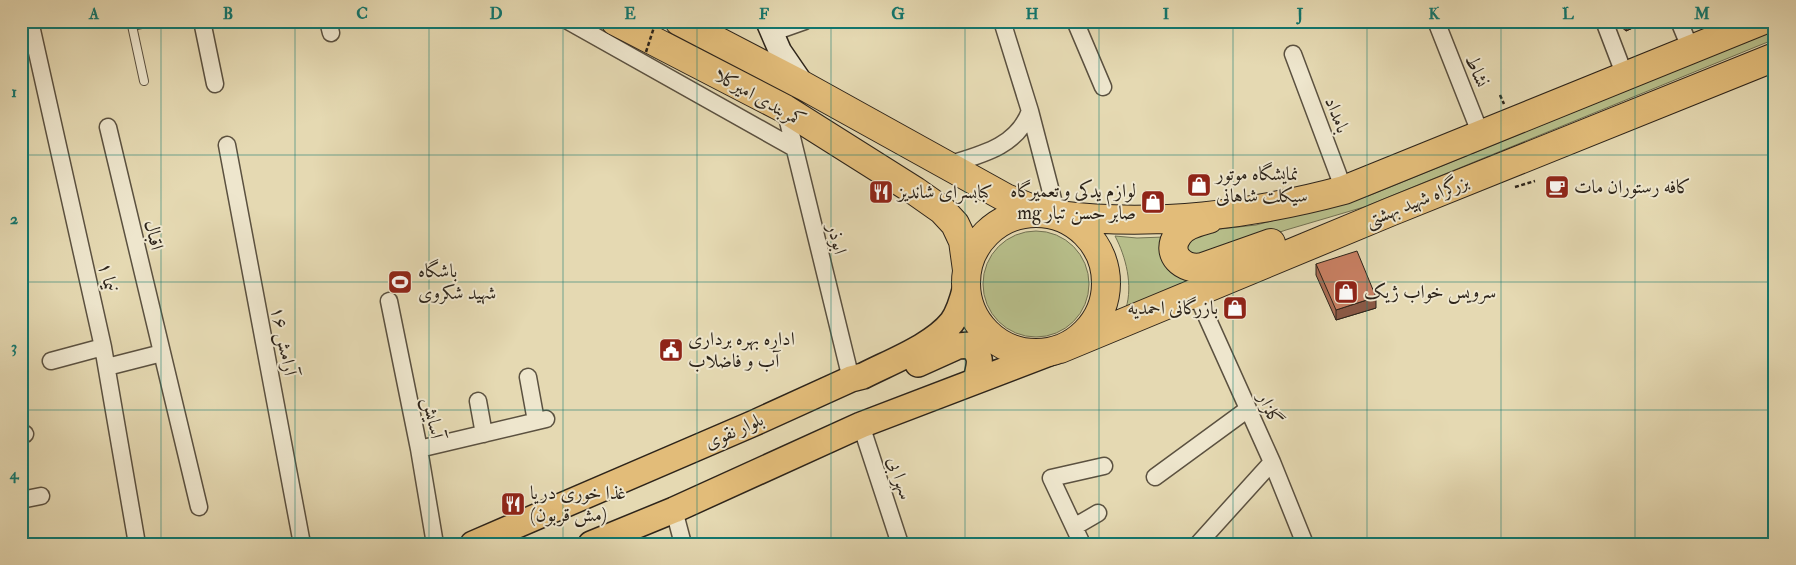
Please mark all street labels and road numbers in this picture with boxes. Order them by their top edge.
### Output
street label: نشاط [1460,51,1494,91]
street label: کمربندی امیرکلا [710,63,810,133]
street label: بامداد [1319,93,1355,137]
street label: بزرگراه شهید بهشتی [1361,168,1473,234]
street label: اقبال [139,218,169,252]
street label: ابوذر [821,219,852,257]
street label: نیما ۱ [93,260,123,294]
street label: آرامش ۱۶ [266,304,303,379]
street label: گلزار [1252,387,1288,429]
street label: آسایش [416,395,449,443]
street label: بلوار نقوی [701,407,767,455]
street label: سهرا بی [880,453,918,503]

